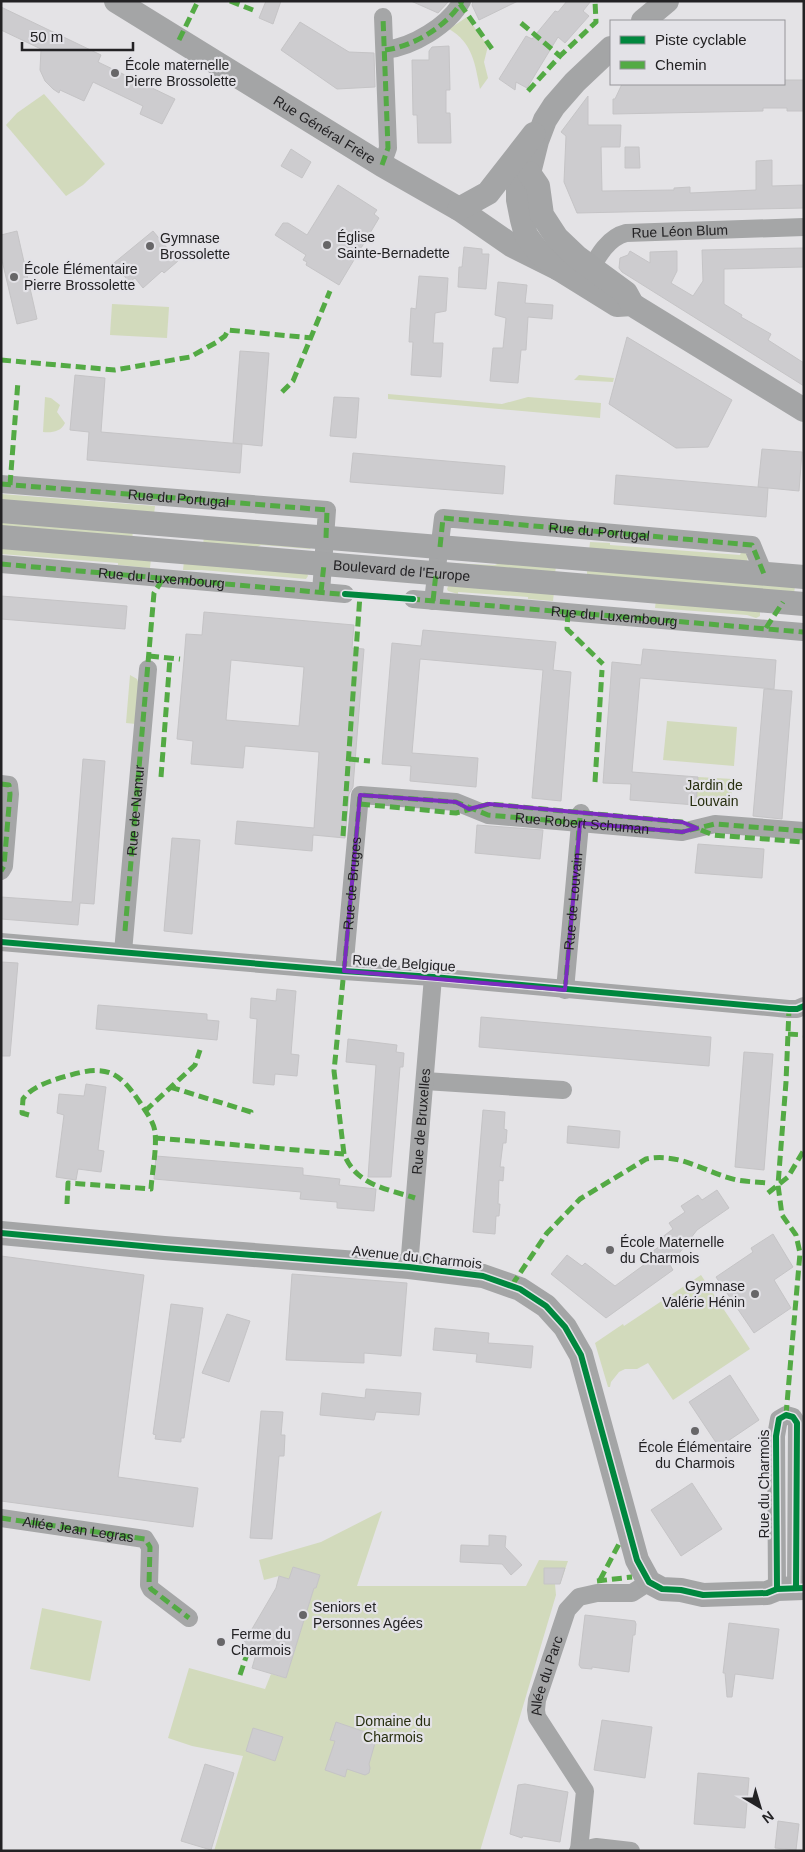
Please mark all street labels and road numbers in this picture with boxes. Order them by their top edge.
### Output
street label: Rue Général Frère [271,92,379,167]
street label: Rue Léon Blum [631,222,728,241]
street label: Rue du Portugal [127,486,230,510]
street label: Rue du Portugal [548,519,650,544]
street label: Boulevard de l'Europe [332,557,471,584]
street label: Rue du Luxembourg [97,565,225,591]
street label: Rue du Luxembourg [550,603,678,629]
street label: Rue de Namur [123,764,147,857]
street label: Rue Robert Schuman [514,809,650,837]
street label: Rue de Bruges [340,836,364,931]
street label: Rue de Louvain [561,852,585,951]
street label: Rue de Belgique [352,951,456,975]
street label: Rue de Bruxelles [409,1068,433,1175]
street label: Avenue du Charmois [351,1242,483,1272]
street label: Rue du Charmois [756,1430,772,1538]
street label: Allée Jean Legras [22,1513,135,1545]
street label: Allée du Parc [528,1634,566,1717]

